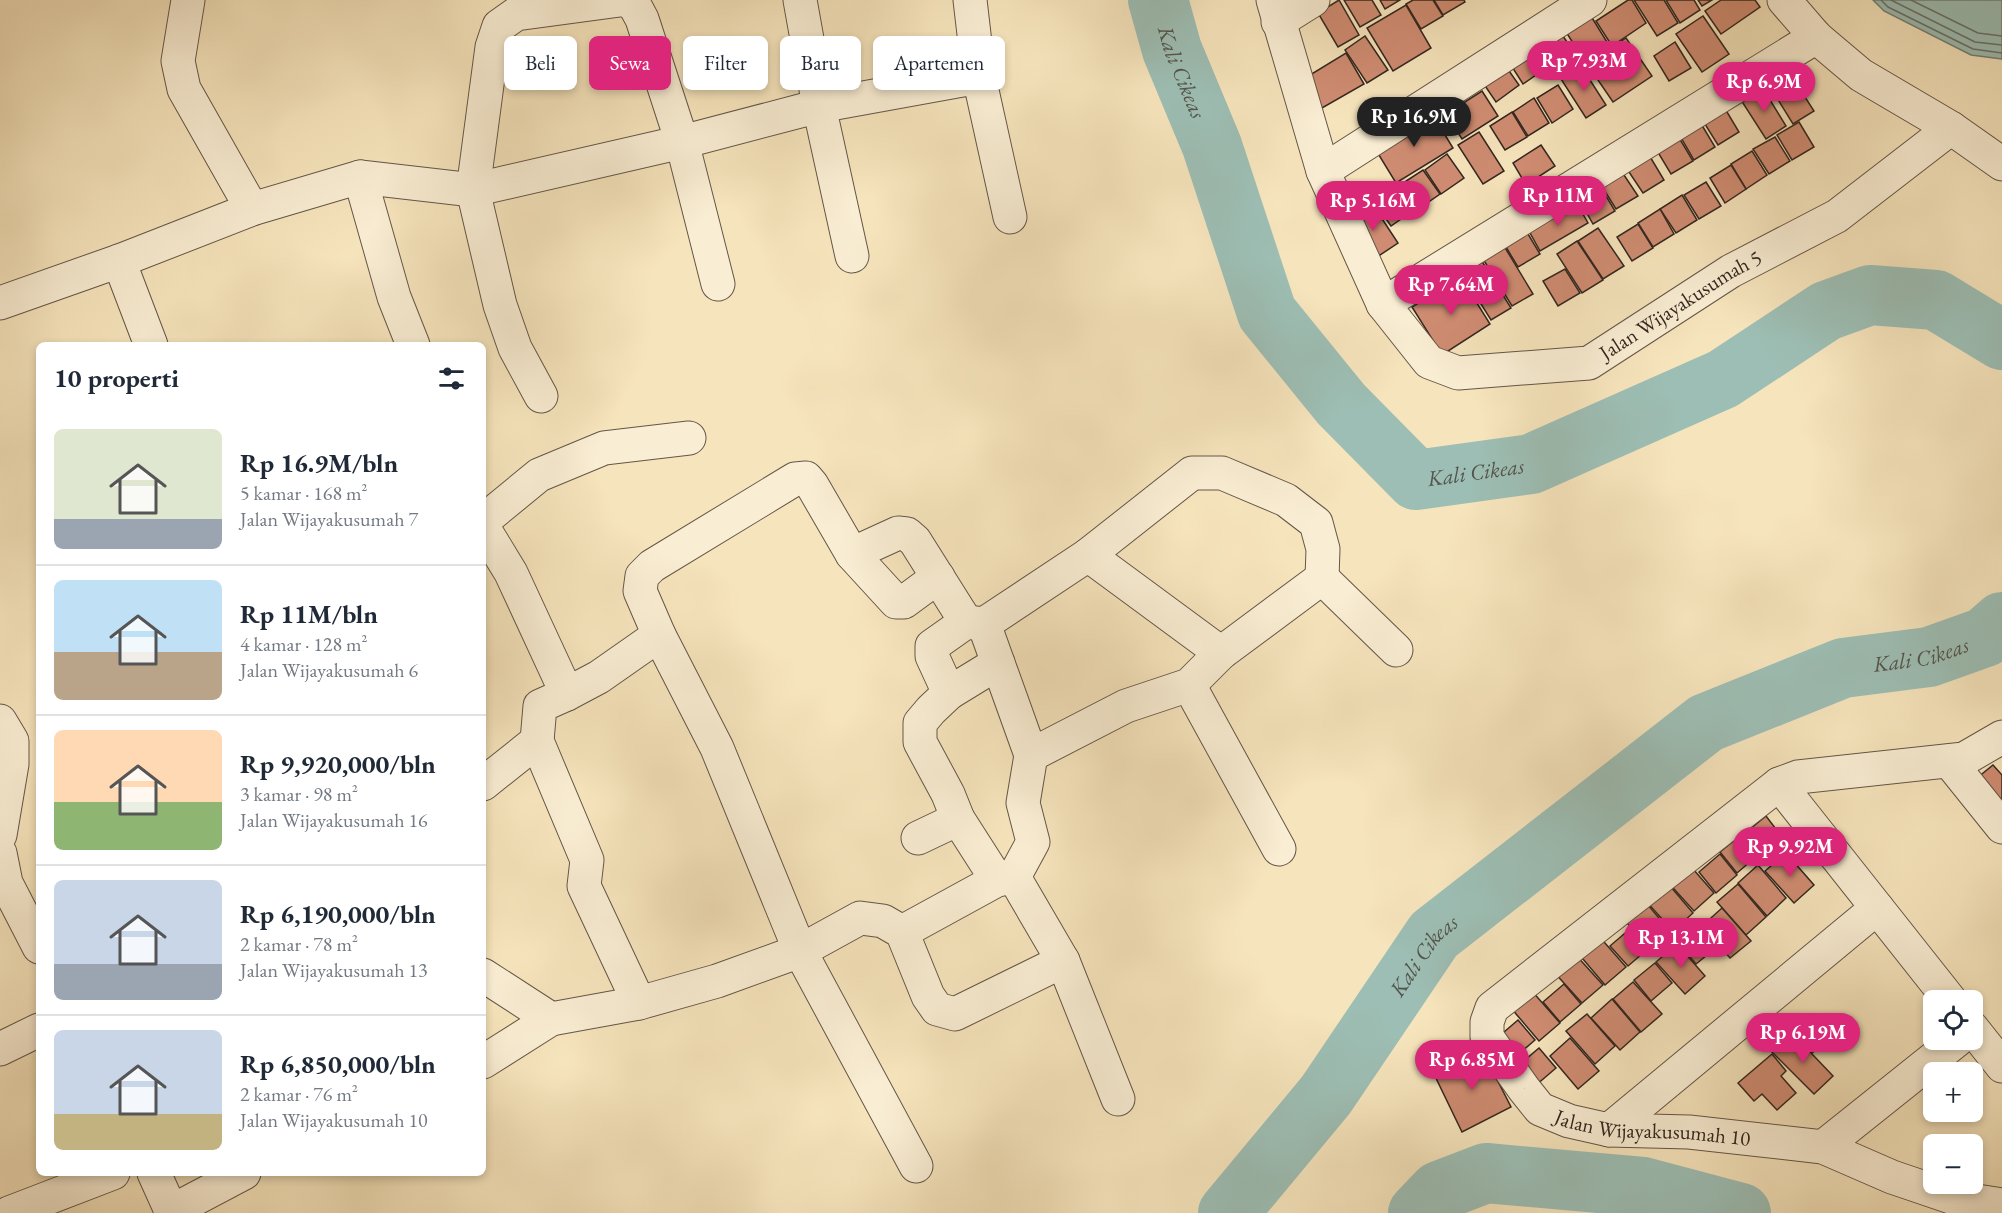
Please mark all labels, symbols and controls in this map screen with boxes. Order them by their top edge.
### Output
water label: Kali Cikeas [1151,22,1213,124]
chip: Beli [504,36,577,90]
chip: Sewa [589,36,671,90]
chip: Filter [683,36,768,90]
chip: Baru [780,36,861,90]
chip: Apartemen [873,36,1005,90]
pin: Rp 7.93M [1522,41,1646,92]
text: Rp 7.93M [1541,47,1627,73]
pin: Rp 6.9M [1709,62,1819,113]
text: Rp 6.9M [1726,68,1802,94]
pin: Rp 16.9M [1352,97,1476,148]
text: Rp 16.9M [1371,103,1457,129]
pin: Rp 11M [1509,176,1607,227]
pin: Rp 5.16M [1311,181,1435,232]
text: Rp 11M [1523,182,1593,208]
text: Rp 5.16M [1330,187,1416,213]
street label: Jalan Wijayakusumah 5 [1592,243,1766,367]
pin: Rp 7.64M [1389,265,1513,316]
text: Rp 7.64M [1408,271,1494,297]
text: 10 properti [54,361,179,395]
icon: filters [435,362,468,395]
text: Rp 16.9M/bln [240,446,398,480]
water label: Kali Cikeas [1425,451,1527,493]
icon: home [102,453,174,525]
text: 5 kamar · 168 m² [240,480,368,506]
text: Jalan Wijayakusumah 7 [240,506,418,532]
text: Rp 11M/bln [240,597,378,631]
icon: home [102,604,174,676]
water label: Kali Cikeas [1870,630,1973,679]
text: 4 kamar · 128 m² [240,631,368,657]
text: Jalan Wijayakusumah 6 [240,657,418,683]
text: Rp 9,920,000/bln [240,747,436,781]
icon: home [102,754,174,826]
text: 3 kamar · 98 m² [240,781,358,807]
text: Jalan Wijayakusumah 16 [240,807,428,833]
pin: Rp 9.92M [1728,827,1852,878]
text: Rp 9.92M [1747,833,1833,859]
text: Rp 6,190,000/bln [240,897,436,931]
icon: home [102,904,174,976]
water label: Kali Cikeas [1382,907,1465,1003]
pin: Rp 13.1M [1619,918,1743,969]
text: Rp 13.1M [1638,924,1724,950]
text: 2 kamar · 78 m² [240,931,358,957]
text: Jalan Wijayakusumah 13 [240,957,428,983]
map controls [1923,990,1983,1194]
button: locate [1923,990,1983,1050]
pin: Rp 6.19M [1741,1013,1865,1064]
text: Rp 6.19M [1760,1019,1846,1045]
pin: Rp 6.85M [1410,1040,1534,1091]
text: Rp 6.85M [1429,1046,1515,1072]
text: Rp 6,850,000/bln [240,1047,436,1081]
icon: home [102,1054,174,1126]
button: + [1923,1062,1983,1122]
text: 2 kamar · 76 m² [240,1081,358,1107]
street label: Jalan Wijayakusumah 10 [1549,1102,1752,1152]
text: Jalan Wijayakusumah 10 [240,1107,428,1133]
button: − [1923,1134,1983,1194]

